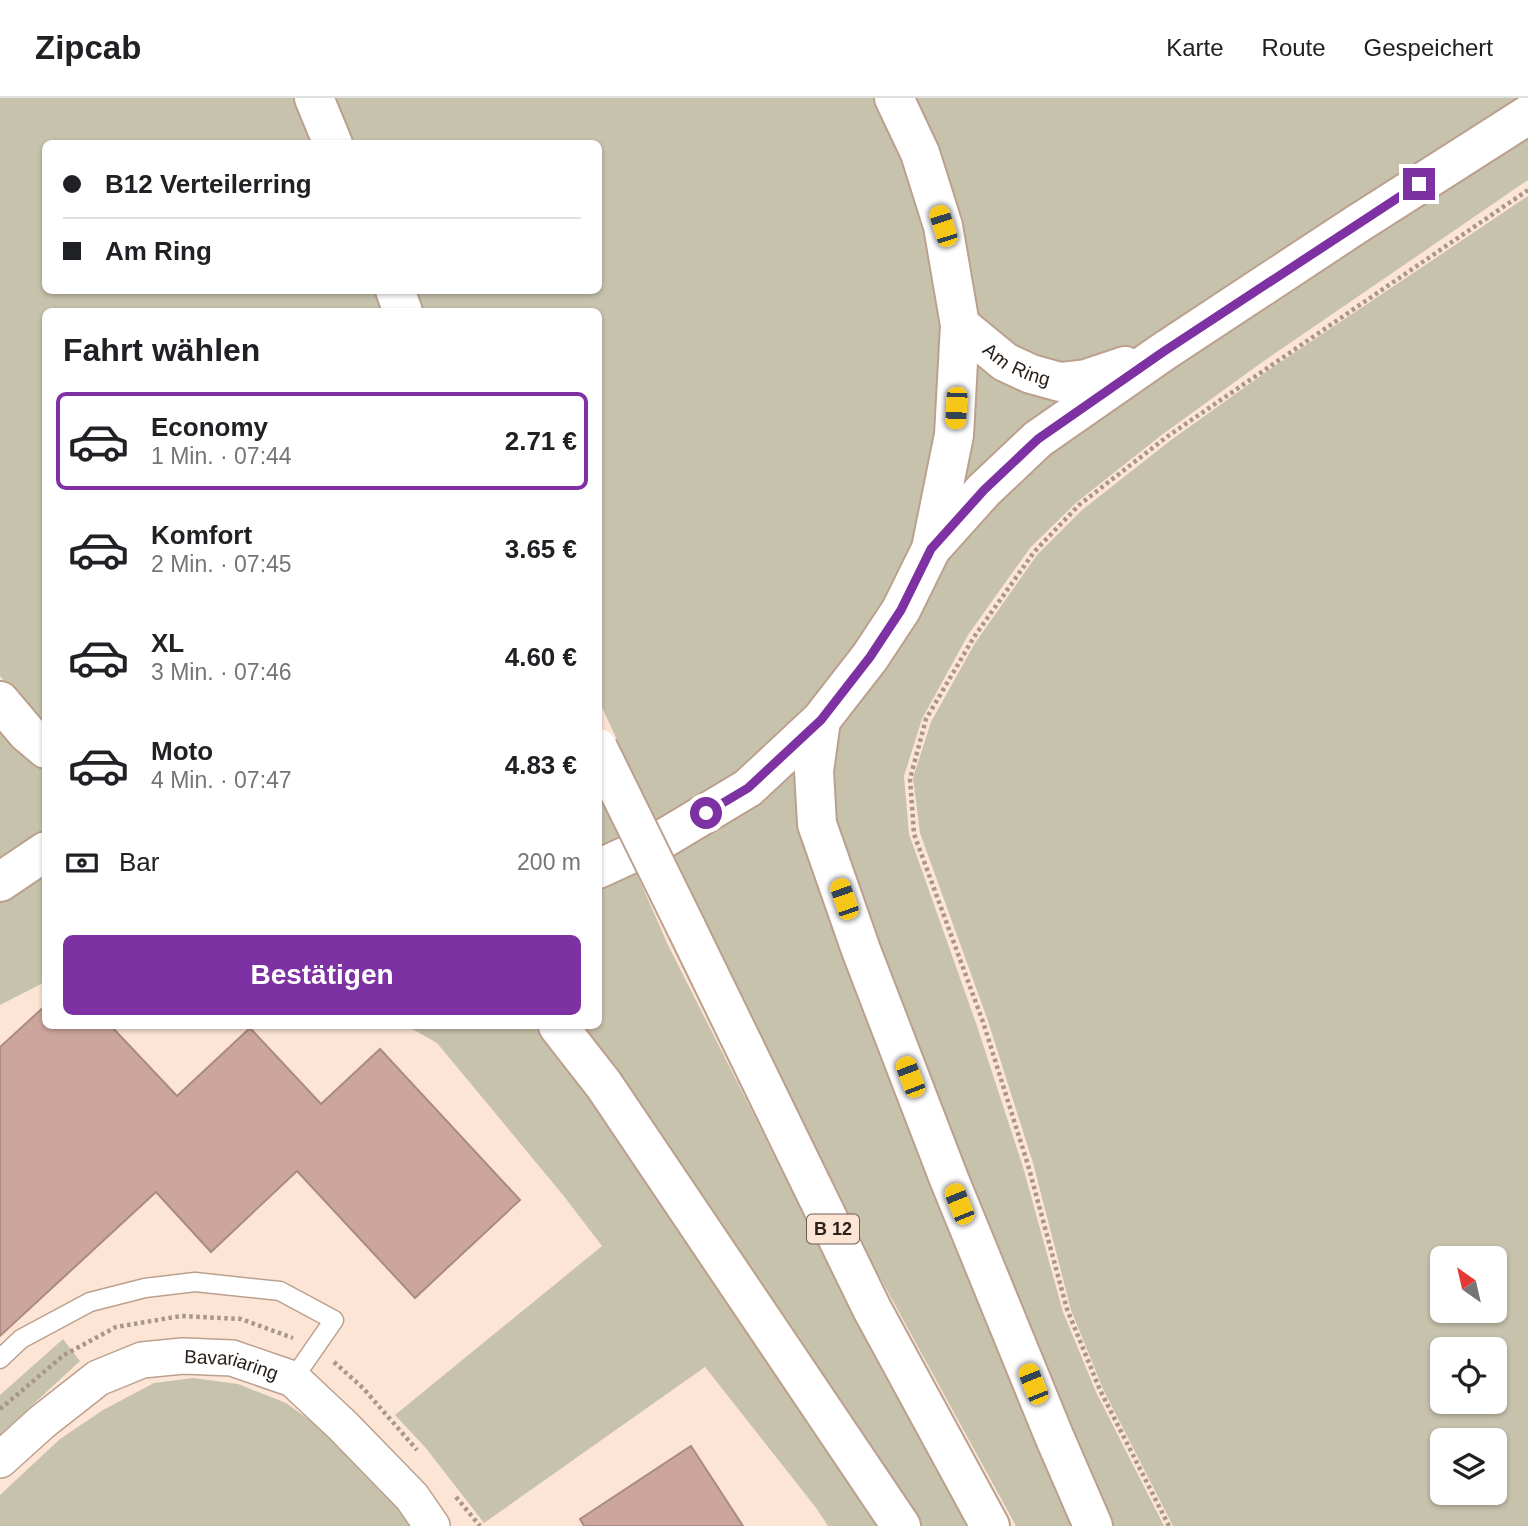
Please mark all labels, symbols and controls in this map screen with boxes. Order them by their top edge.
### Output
text: Zipcab [35,29,141,66]
text: Karte [1166,34,1224,61]
text: Route [1262,34,1326,61]
text: Gespeichert [1364,34,1493,61]
route end [1403,168,1435,200]
text: B12 Verteilerring [105,169,312,199]
car [927,203,960,249]
text: Am Ring [105,236,212,266]
text: Fahrt wählen [63,332,260,368]
street label: Am Ring [979,338,1053,389]
car [945,386,968,430]
icon: car [67,410,130,473]
text: Economy [151,412,268,442]
text: 2.71 € [505,426,577,456]
text: 1 Min. · 07:44 [151,443,292,469]
icon: car [67,518,130,581]
text: Komfort [151,520,252,550]
text: 3.65 € [505,534,577,564]
text: 2 Min. · 07:45 [151,551,292,577]
icon: car [67,626,130,689]
text: XL [151,628,184,658]
text: 4.60 € [505,642,577,672]
text: 3 Min. · 07:46 [151,659,292,685]
icon: car [67,734,130,797]
text: Moto [151,736,213,766]
text: 4.83 € [505,750,577,780]
text: 4 Min. · 07:47 [151,767,292,793]
route start [690,797,722,829]
icon: cash [63,844,101,882]
text: Bar [119,847,159,877]
text: 200 m [517,849,581,875]
car [828,876,861,922]
button: Bestätigen [63,935,581,1015]
car [893,1054,928,1100]
car [942,1181,977,1227]
road number: B 12 [807,1214,859,1244]
north arrow [1430,1246,1507,1323]
map controls [1430,1246,1507,1505]
button: locate [1430,1337,1507,1414]
street label: Bavariaring [184,1346,281,1384]
car [1016,1361,1051,1407]
button: layers [1430,1428,1507,1505]

